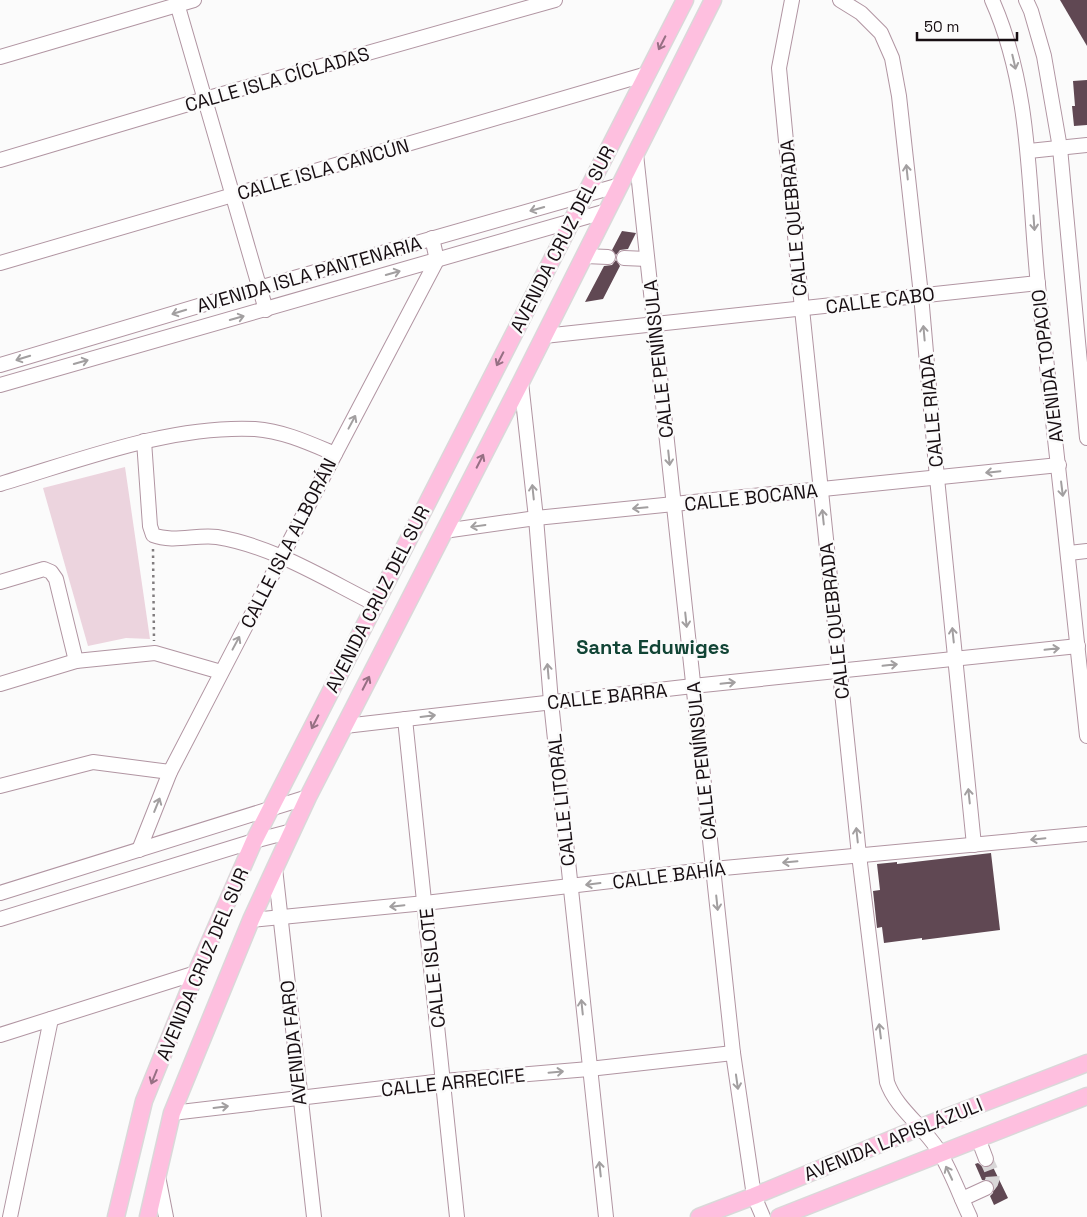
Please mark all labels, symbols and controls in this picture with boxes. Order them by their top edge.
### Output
scale bar [917,10,1017,42]
text: 50 m [924,17,959,36]
one-way arrow [657,36,667,51]
street label: CALLE ISLA CÍCLADAS [182,41,372,118]
one-way arrow [1010,54,1019,70]
street label: CALLE ISLA CANCÚN [234,133,412,206]
street label: CALLE QUEBRADA [774,138,813,297]
street label: AVENIDA CRUZ DEL SUR [504,141,621,337]
one-way arrow [902,164,912,180]
one-way arrow [529,204,545,214]
one-way arrow [1029,215,1038,231]
street label: AVENIDA ISLA PANTENARIA [194,230,425,319]
one-way arrow [385,267,401,277]
street label: CALLE PENÍNSULA [638,279,679,439]
street label: CALLE CABO [824,281,936,320]
street label: AVENIDA TOPACIO [1026,288,1069,444]
one-way arrow [171,307,187,317]
one-way arrow [229,313,245,322]
one-way arrow [920,326,929,342]
one-way arrow [495,351,504,366]
street label: CALLE RIADA [914,353,949,469]
one-way arrow [16,354,32,364]
one-way arrow [72,357,88,367]
one-way arrow [347,414,357,429]
one-way arrow [664,450,674,466]
street label: CALLE ISLA ALBORÁN [235,454,342,632]
one-way arrow [476,454,485,469]
one-way arrow [985,467,1001,477]
street label: CALLE BOCANA [683,478,819,517]
one-way arrow [1057,481,1067,497]
one-way arrow [528,484,538,500]
street label: AVENIDA CRUZ DEL SUR [319,501,436,697]
one-way arrow [632,504,648,513]
one-way arrow [819,509,828,525]
one-way arrow [471,521,487,531]
street label: CALLE QUEBRADA [814,541,855,700]
one-way arrow [681,612,691,628]
one-way arrow [948,627,958,643]
district label: Santa Eduwiges [576,634,730,660]
one-way arrow [231,636,241,651]
one-way arrow [1043,644,1059,654]
one-way arrow [882,661,898,670]
one-way arrow [543,664,553,680]
one-way arrow [361,676,371,691]
street label: CALLE BARRA [546,678,668,715]
one-way arrow [720,678,736,687]
street label: CALLE PENÍNSULA [681,681,722,841]
one-way arrow [420,711,436,721]
one-way arrow [310,714,319,729]
street label: CALLE LITORAL [542,732,581,867]
one-way arrow [964,789,974,805]
one-way arrow [153,798,163,813]
one-way arrow [852,827,861,843]
one-way arrow [1031,834,1047,843]
street label: CALLE BAHÍA [611,856,727,895]
one-way arrow [782,857,798,867]
street label: AVENIDA CRUZ DEL SUR [151,864,254,1064]
one-way arrow [586,879,602,889]
one-way arrow [712,895,722,911]
one-way arrow [389,901,405,911]
street label: CALLE ISLOTE [414,907,451,1029]
street label: AVENIDA FARO [274,979,313,1107]
one-way arrow [578,999,587,1015]
one-way arrow [875,1023,885,1039]
street label: CALLE ARRECIFE [380,1063,526,1102]
one-way arrow [548,1067,564,1076]
one-way arrow [149,1069,158,1084]
one-way arrow [732,1074,742,1090]
street label: AVENIDA LAPISLÁZULI [800,1092,986,1187]
one-way arrow [213,1102,229,1112]
one-way arrow [595,1161,605,1177]
one-way arrow [944,1166,954,1181]

